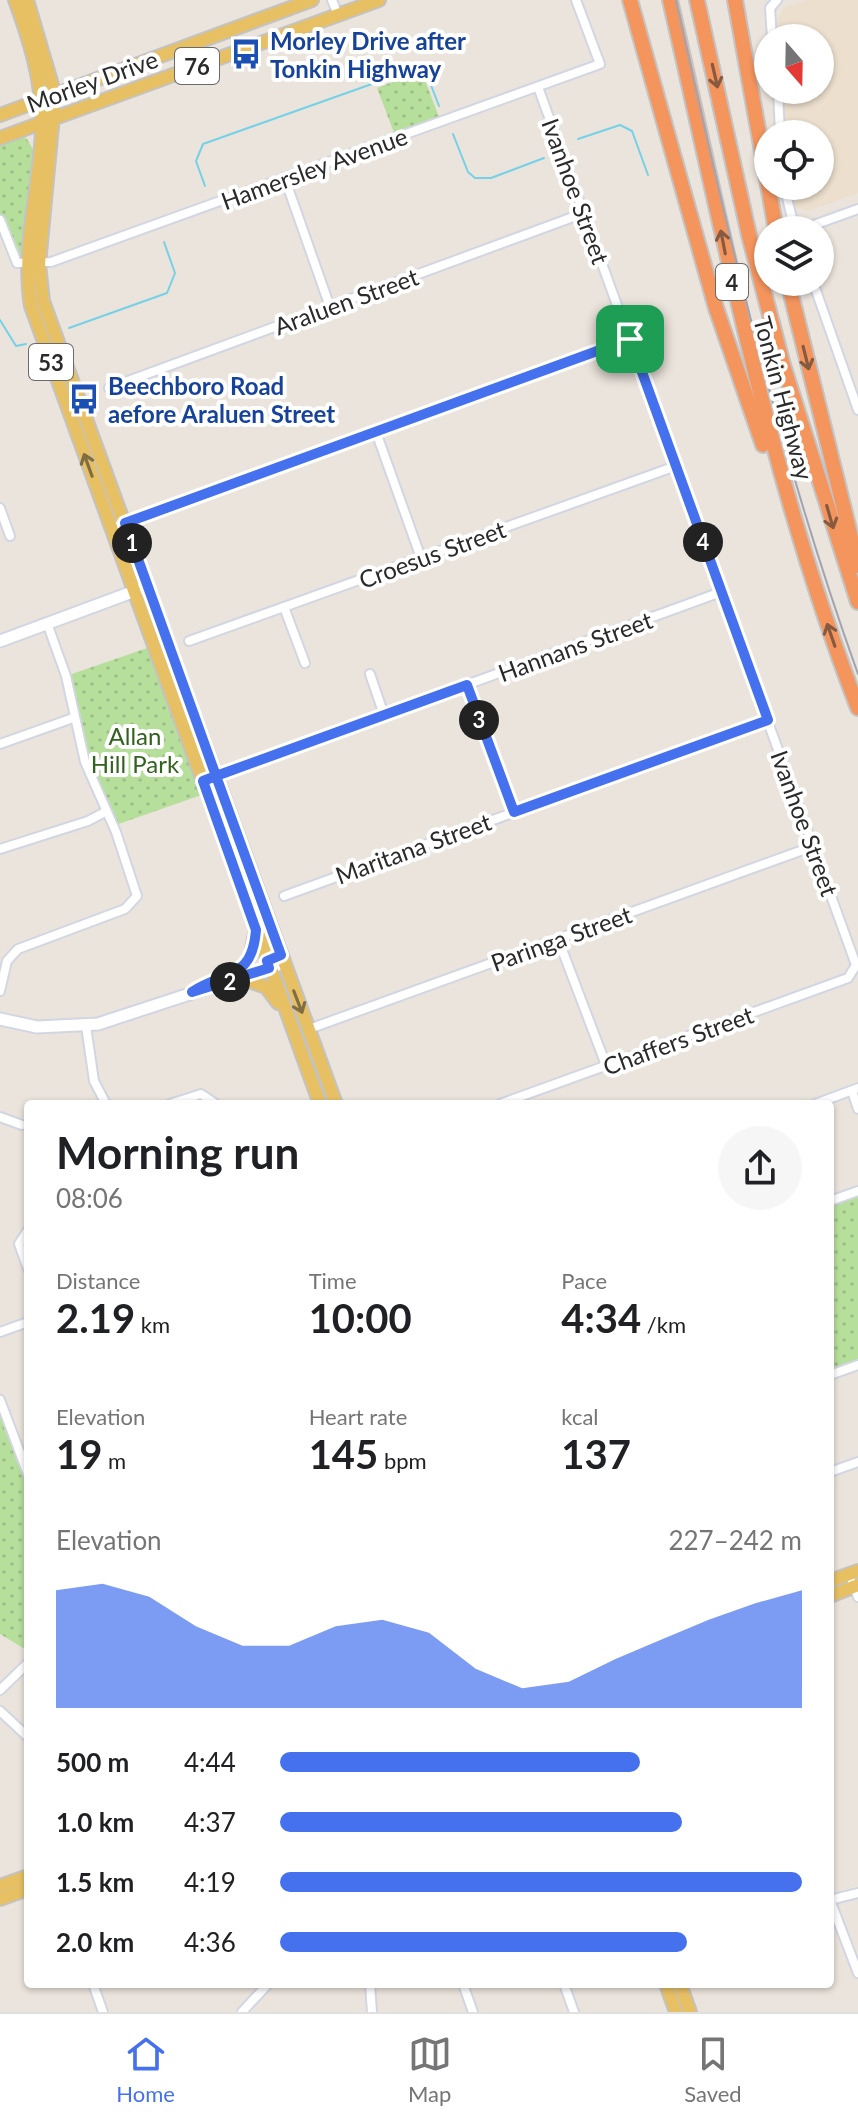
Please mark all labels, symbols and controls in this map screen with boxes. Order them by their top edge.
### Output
north arrow [754,24,834,104]
map controls [754,24,834,296]
place label: Morley Drive after Tonkin Highway [270,26,466,83]
bus stop icon: Morley Drive after Tonkin Highway [229,37,263,71]
street label: Morley Drive [22,44,162,118]
road number: 76 [175,48,219,84]
one-way arrow [708,63,723,88]
street label: Ivanhoe Street [536,114,616,268]
button: locate [754,120,834,200]
street label: Hamersley Avenue [217,121,411,215]
button: layers [754,216,834,296]
one-way arrow [715,230,730,255]
street label: Araluen Street [270,261,422,340]
road number: 4 [716,264,748,300]
pin [596,305,664,373]
street label: Tonkin Highway [748,313,820,484]
icon: arrive [608,317,652,361]
road number: 53 [29,344,73,380]
one-way arrow [800,344,815,370]
place label: Beechboro Road aefore Araluen Street [108,371,335,428]
bus stop icon: Beechboro Road aefore Araluen Street [67,382,101,416]
one-way arrow [80,454,94,478]
one-way arrow [823,504,838,529]
street label: Croesus Street [355,514,510,594]
pin: 4 [683,522,723,562]
pin: 1 [112,523,152,563]
text: 4 [697,528,709,555]
text: 1 [126,529,138,556]
street label: Hannans Street [494,605,656,687]
one-way arrow [823,622,838,647]
pin: 3 [459,700,499,740]
text: 3 [473,706,485,733]
park label: Allan Hill Park [91,721,180,778]
street label: Ivanhoe Street [765,746,845,900]
street label: Maritana Street [331,806,495,890]
street label: Paringa Street [487,899,636,977]
pin: 2 [210,962,250,1002]
text: 2 [224,968,236,995]
one-way arrow [292,989,306,1014]
street label: Chaffers Street [599,999,757,1081]
text: Morning run [56,1126,299,1178]
button: share [718,1126,802,1210]
text: 08:06 [56,1182,123,1214]
text: Distance [56,1267,140,1294]
text: Time [309,1267,357,1294]
text: Pace [561,1267,607,1294]
text: 2.19 [56,1294,135,1342]
text: 10:00 [309,1294,412,1342]
text: 4:34 [561,1294,641,1342]
text: km [135,1311,170,1338]
text: /km [641,1311,686,1338]
text: Elevation [56,1403,145,1430]
text: Heart rate [309,1403,407,1430]
text: kcal [561,1403,599,1430]
text: 19 [56,1430,102,1478]
text: 145 [309,1430,378,1478]
text: 137 [561,1430,631,1478]
text: m [102,1447,126,1474]
text: bpm [378,1447,427,1474]
text: Elevation [56,1524,162,1556]
text: 227–242 m [668,1524,802,1556]
text: 500 m [56,1746,129,1778]
text: 4:44 [184,1746,236,1778]
text: 1.0 km [56,1806,134,1838]
text: 4:37 [184,1806,236,1838]
text: 1.5 km [56,1866,134,1898]
text: 4:19 [184,1866,236,1898]
text: 2.0 km [56,1926,134,1958]
text: 4:36 [184,1926,236,1958]
tab: Home [116,2032,175,2107]
tab: Map [408,2032,452,2107]
tab: Saved [684,2032,742,2107]

